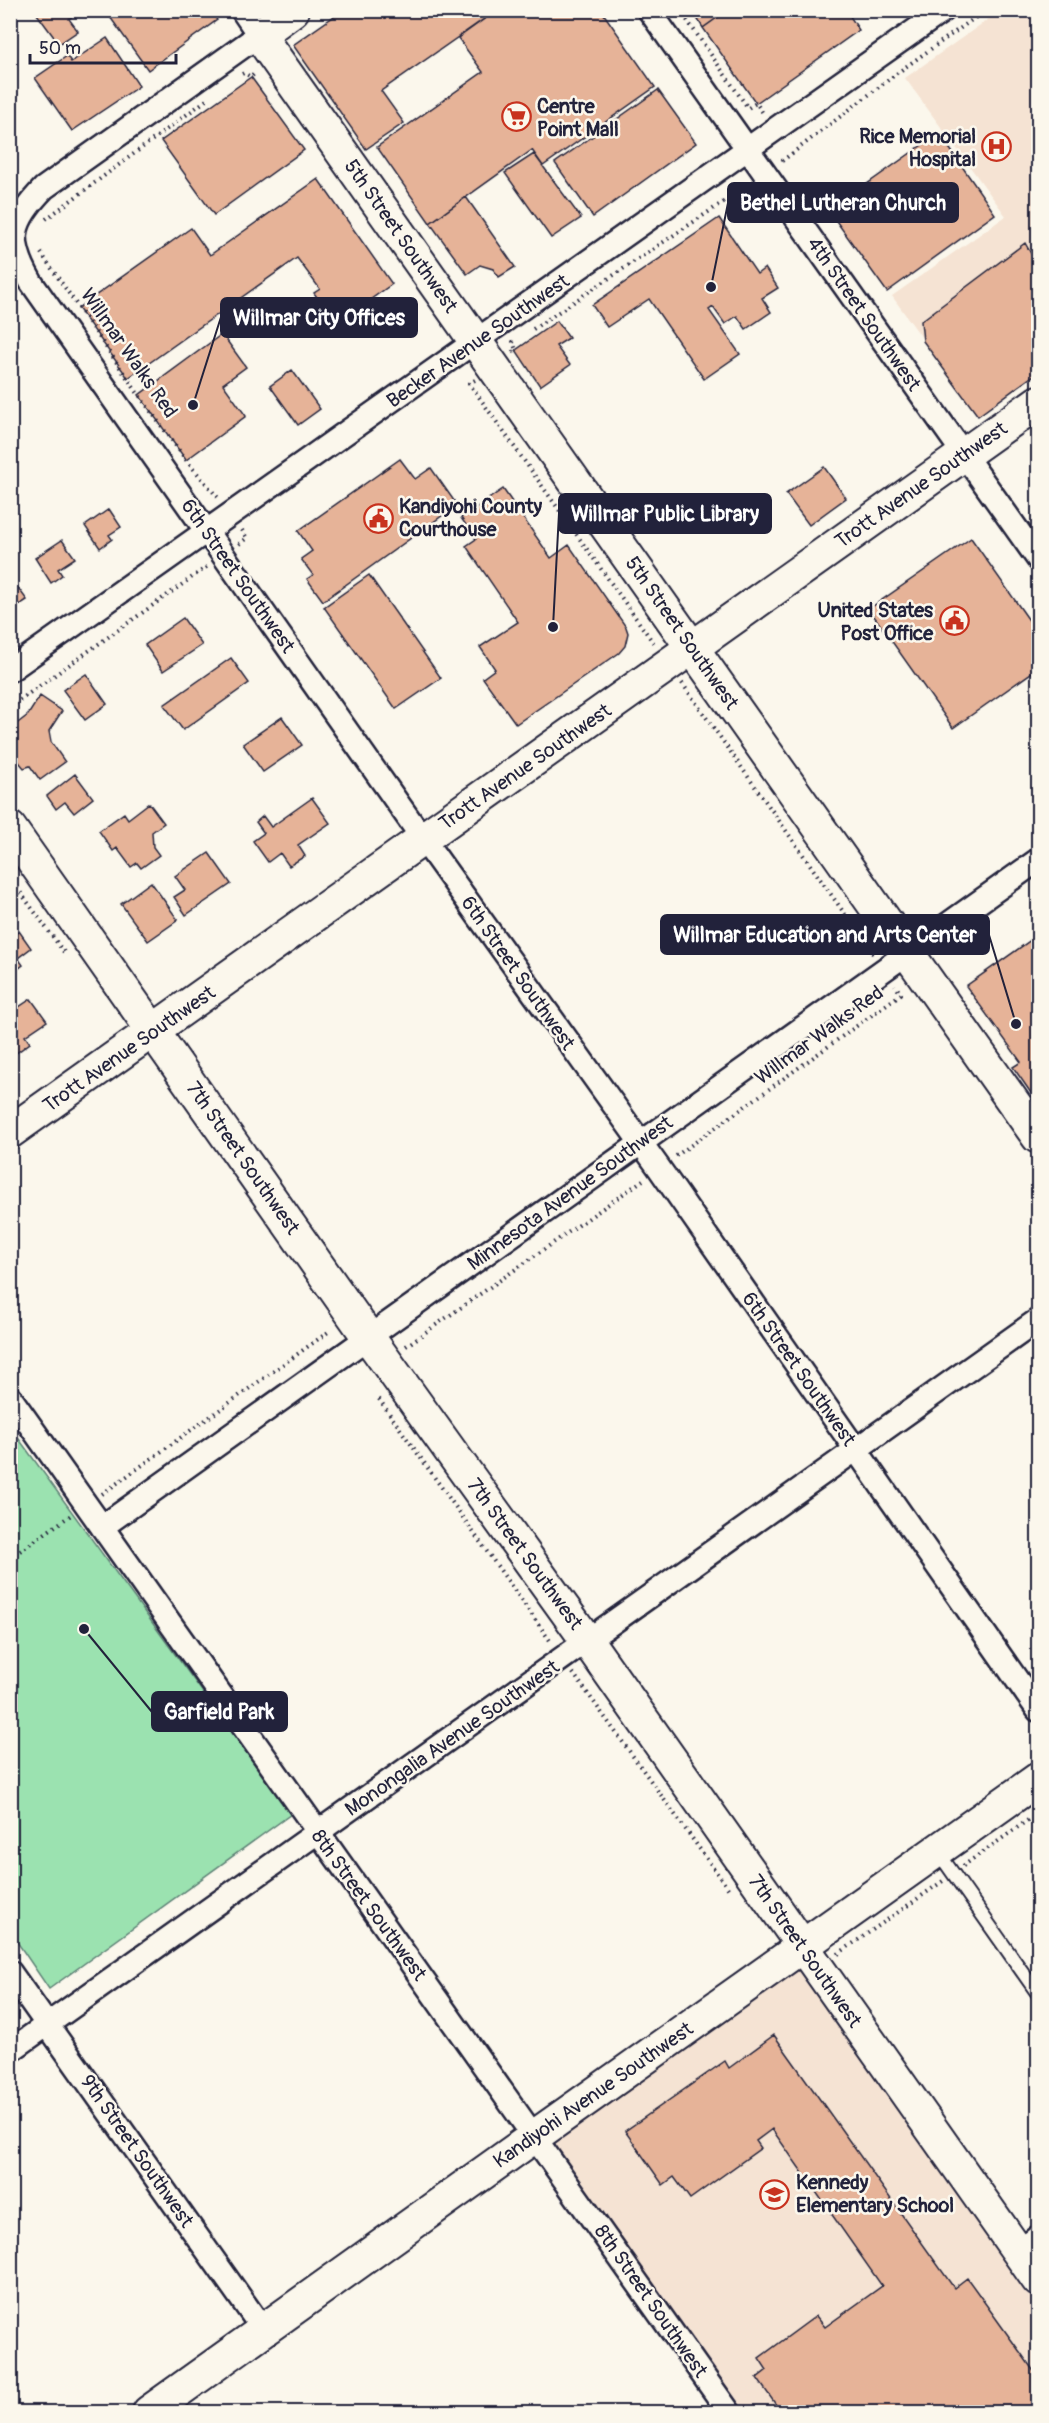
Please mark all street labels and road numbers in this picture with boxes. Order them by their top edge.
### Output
street label: 5th Street Southwest [339,155,464,318]
street label: 4th Street Southwest [801,232,927,397]
street label: Becker Avenue Southwest [382,268,575,414]
street label: Willmar Walks Red [75,283,183,423]
street label: Trott Avenue Southwest [830,416,1013,554]
street label: 6th Street Southwest [175,494,301,659]
street label: 5th Street Southwest [620,552,745,715]
street label: Trott Avenue Southwest [434,698,617,836]
street label: 6th Street Southwest [455,891,581,1056]
street label: Trott Avenue Southwest [38,980,221,1118]
street label: Willmar Walks Red [750,980,888,1090]
street label: 7th Street Southwest [181,1077,306,1240]
street label: Minnesota Avenue Southwest [462,1110,678,1276]
street label: 6th Street Southwest [736,1287,862,1452]
street label: 7th Street Southwest [462,1473,589,1635]
street label: Monongalia Avenue Southwest [340,1654,565,1822]
street label: 8th Street Southwest [306,1825,433,1986]
street label: 7th Street Southwest [743,1870,868,2033]
street label: Kandiyohi Avenue Southwest [488,2016,699,2174]
street label: 9th Street Southwest [75,2070,200,2233]
street label: 8th Street Southwest [589,2220,714,2383]

